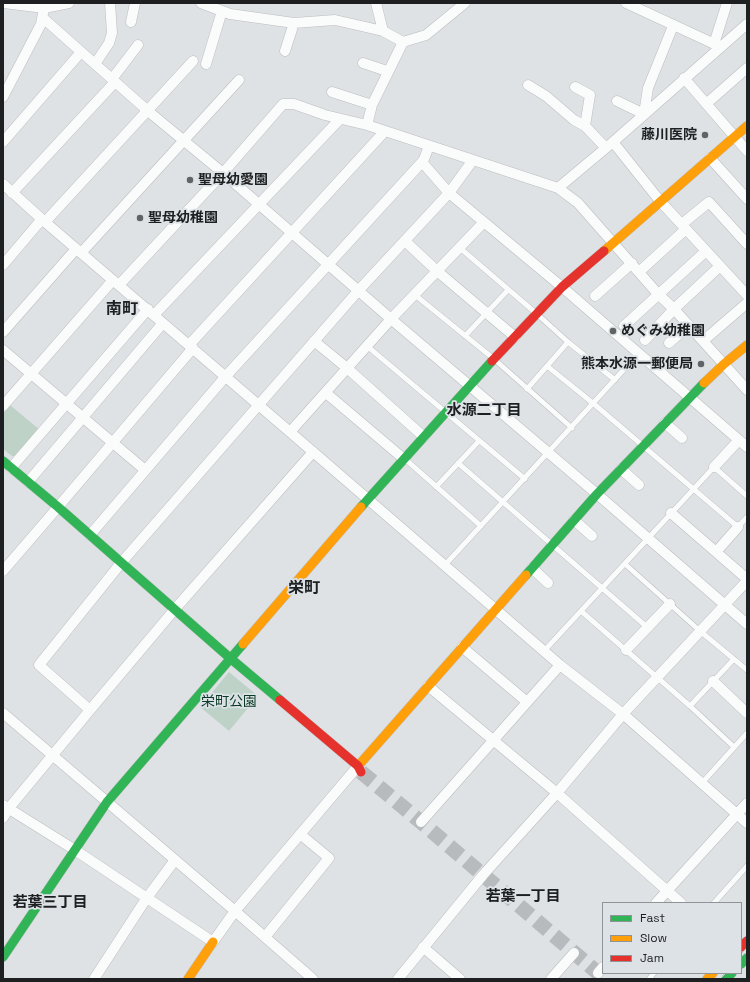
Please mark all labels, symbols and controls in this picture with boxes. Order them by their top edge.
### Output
place label: 藤川医院 [641,127,697,143]
marker: 藤川医院 [700,130,710,140]
place label: 聖母幼愛園 [198,172,268,188]
marker: 聖母幼愛園 [185,175,195,185]
place label: 聖母幼稚園 [148,210,218,226]
marker: 聖母幼稚園 [135,213,145,223]
district label: 南町 [106,300,138,320]
place label: めぐみ幼稚園 [621,323,705,339]
marker: めぐみ幼稚園 [608,326,618,336]
place label: 熊本水源一郵便局 [581,356,693,372]
marker: 熊本水源一郵便局 [696,359,706,369]
district label: 水源二丁目 [447,402,521,420]
district label: 栄町 [288,579,320,599]
park label: 栄町公園 [201,694,257,710]
district label: 若葉一丁目 [486,888,560,906]
district label: 若葉三丁目 [13,894,87,912]
legend [602,902,742,974]
text: Fast [640,910,665,926]
text: Slow [640,930,667,946]
text: Jam [640,950,664,966]

